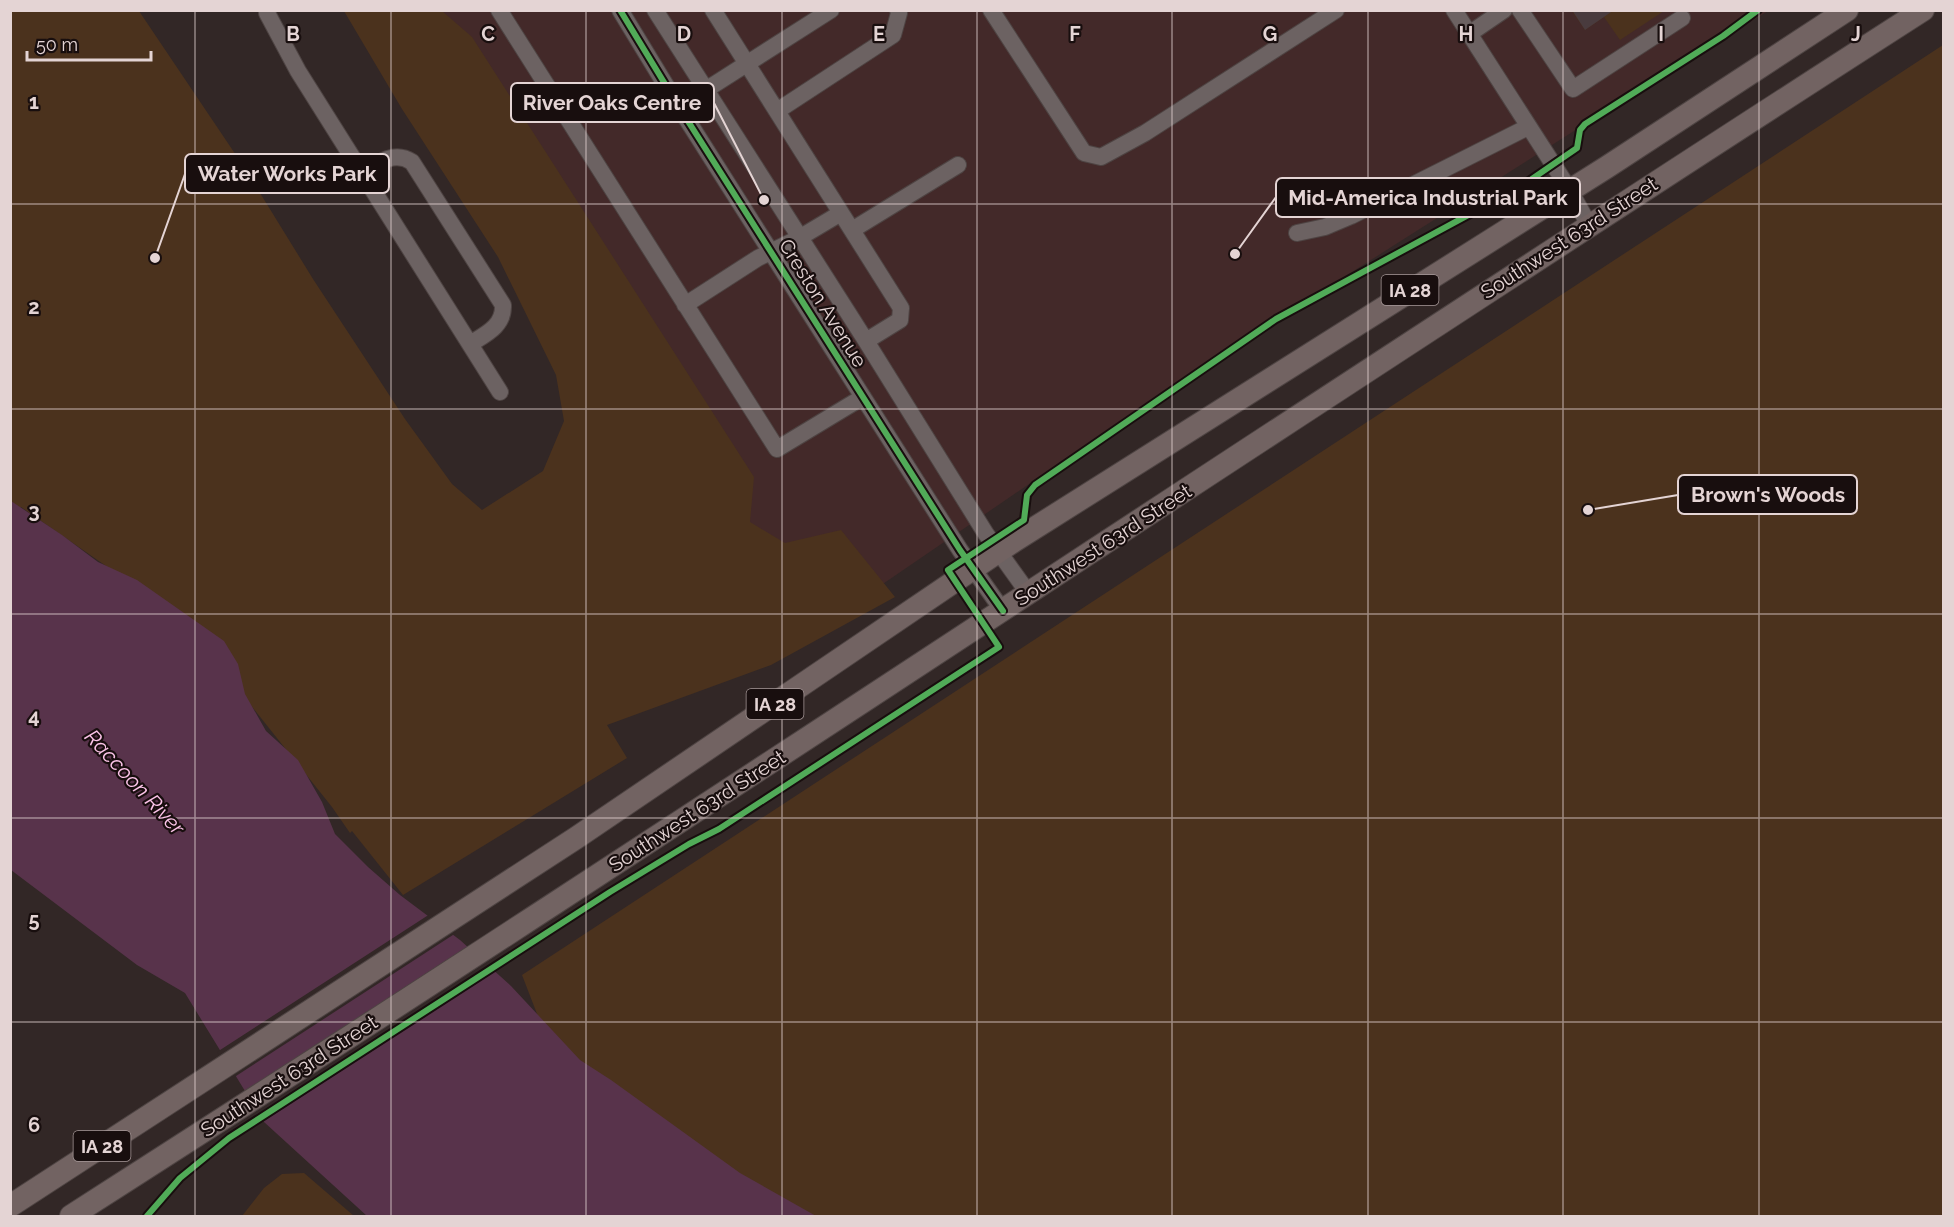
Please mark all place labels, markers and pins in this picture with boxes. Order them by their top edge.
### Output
callout: River Oaks Centre [511,83,714,122]
callout: Water Works Park [185,154,389,193]
callout: Mid-America Industrial Park [1276,178,1580,217]
callout: Brown's Woods [1678,475,1857,514]

